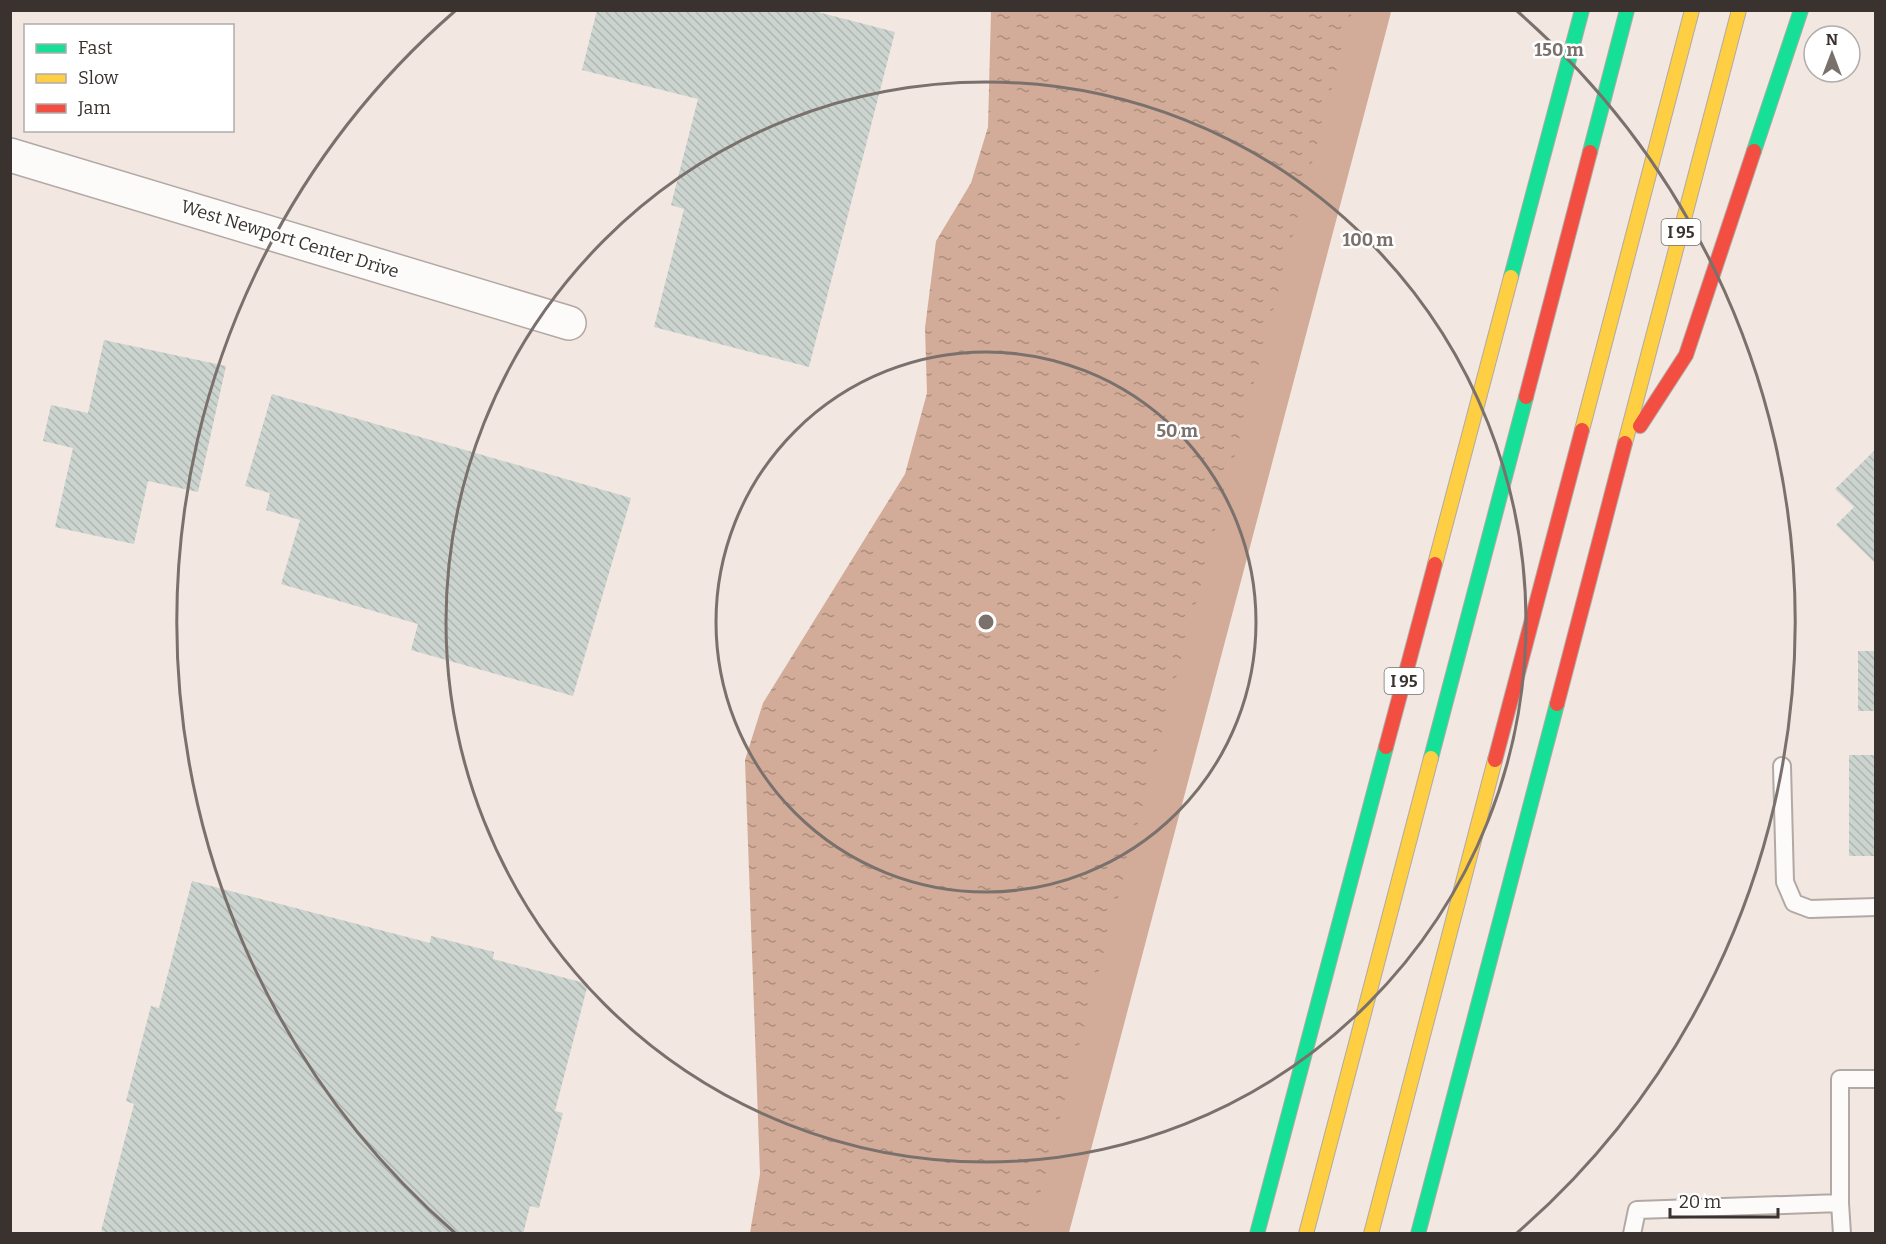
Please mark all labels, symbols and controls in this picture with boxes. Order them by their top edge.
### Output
legend [24,24,234,132]
north arrow [1802,24,1862,84]
text: N [1826,30,1838,49]
text: Fast [78,37,113,59]
text: 150 m [1534,39,1584,61]
text: Slow [78,67,119,89]
text: Jam [77,97,111,119]
street label: West Newport Center Drive [178,195,402,283]
road number: I 95 [1662,219,1700,245]
text: 100 m [1342,229,1394,251]
text: 50 m [1156,420,1198,442]
centre of rings [976,612,996,632]
road number: I 95 [1384,668,1424,694]
scale bar [1670,1181,1778,1219]
text: 20 m [1679,1191,1721,1213]

